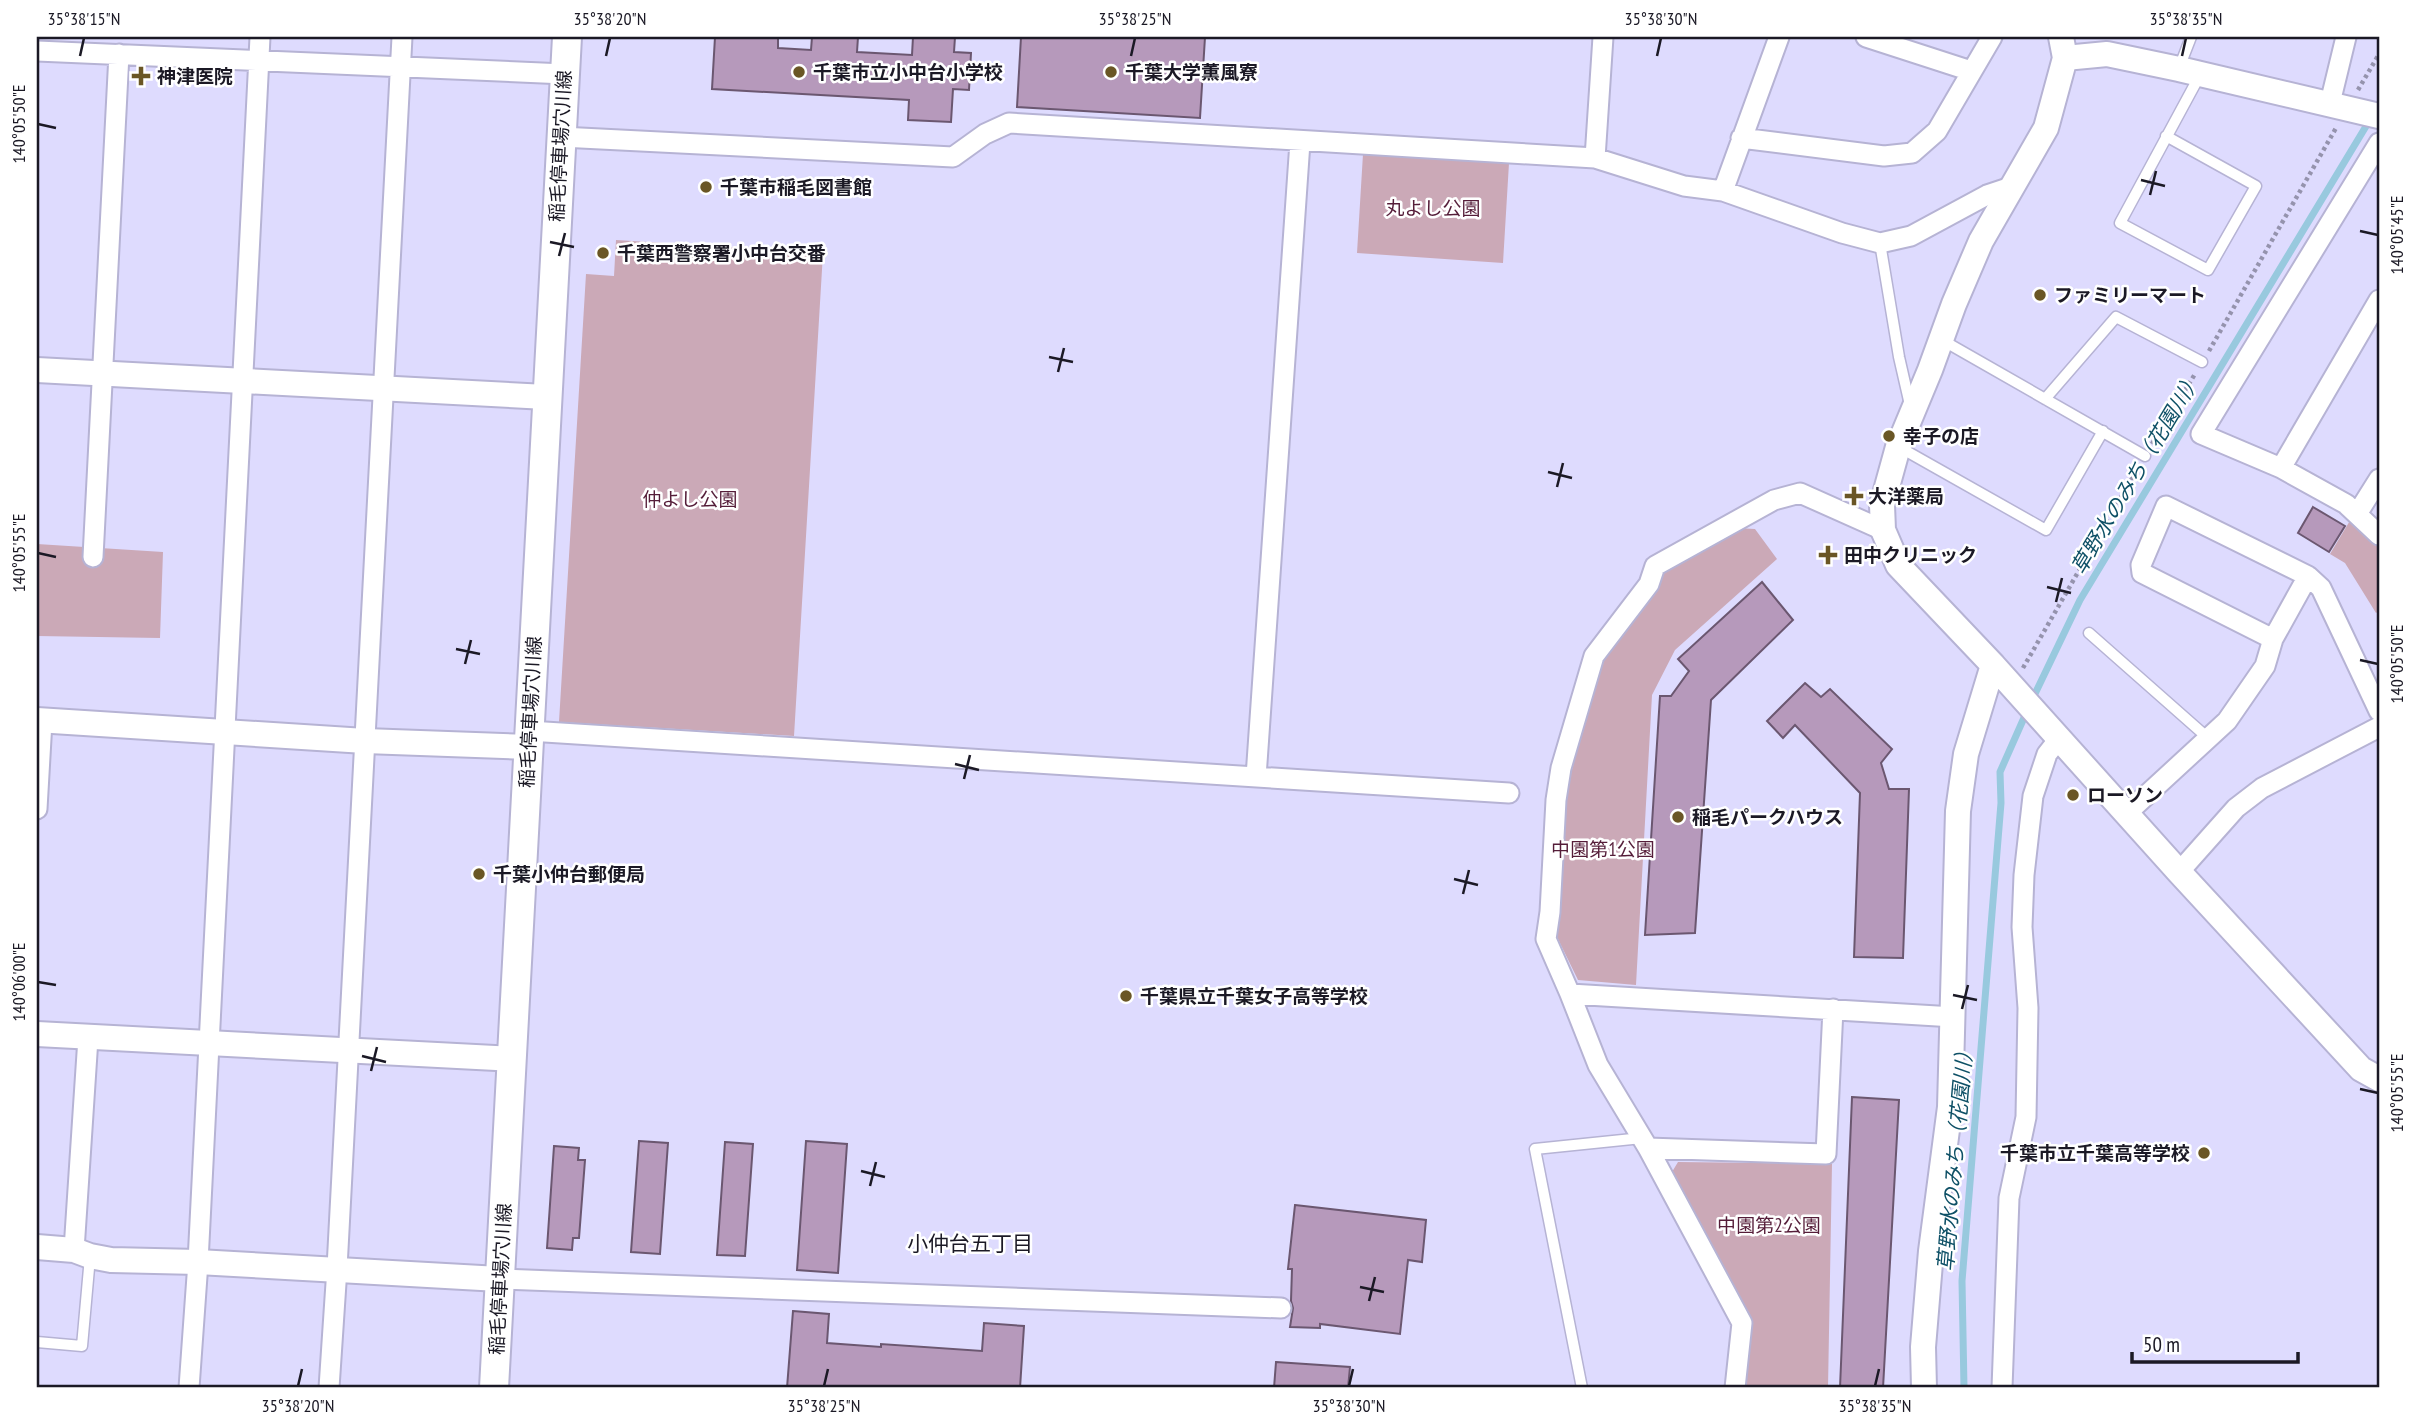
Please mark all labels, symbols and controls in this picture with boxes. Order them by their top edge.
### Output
text: 35°38'15"N [48,7,120,30]
text: 35°38'20"N [574,7,646,30]
text: 35°38'25"N [1099,7,1171,30]
text: 35°38'30"N [1625,7,1697,30]
text: 35°38'35"N [2150,7,2222,30]
place label: 千葉市立小中台小学校 [813,60,1003,84]
place label: 千葉大学薫風寮 [1125,60,1258,84]
place label: 神津医院 [157,64,233,88]
marker: 千葉市立小中台小学校 [791,64,807,80]
marker: 千葉大学薫風寮 [1103,64,1119,80]
marker: 神津医院 [131,66,151,86]
street label: 稲毛停車場穴川線 [544,69,576,223]
text: 140°05'50"E [7,85,30,163]
place label: 千葉市稲毛図書館 [720,175,872,199]
marker: 千葉市稲毛図書館 [698,179,714,195]
park label: 丸よし公園 [1385,196,1481,220]
text: 140°05'45"E [2385,196,2408,274]
place label: 千葉西警察署小中台交番 [617,241,826,265]
marker: 千葉西警察署小中台交番 [595,245,611,261]
place label: ファミリーマート [2054,283,2206,307]
marker: ファミリーマート [2032,287,2048,303]
water label: 草野水のみち（花園川） [2065,367,2207,579]
place label: 幸子の店 [1903,424,1979,448]
marker: 幸子の店 [1881,428,1897,444]
place label: 大洋薬局 [1868,484,1944,508]
park label: 仲よし公園 [642,487,738,511]
marker: 大洋薬局 [1846,488,1862,504]
text: 140°05'55"E [7,514,30,592]
place label: 田中クリニック [1844,543,1977,567]
marker: 田中クリニック [1818,545,1838,565]
text: 140°05'50"E [2385,625,2408,703]
street label: 稲毛停車場穴川線 [514,635,546,789]
place label: ローソン [2087,783,2163,807]
marker: ローソン [2065,787,2081,803]
place label: 稲毛パークハウス [1692,805,1843,829]
marker: 稲毛パークハウス [1670,809,1686,825]
park label: 中園第1公園 [1551,837,1655,861]
place label: 千葉小仲台郵便局 [493,862,645,886]
marker: 千葉小仲台郵便局 [471,866,487,882]
text: 140°06'00"E [7,943,30,1021]
place label: 千葉県立千葉女子高等学校 [1140,984,1368,1008]
marker: 千葉県立千葉女子高等学校 [1118,988,1134,1004]
water label: 草野水のみち（花園川） [1931,1040,1979,1272]
text: 140°05'55"E [2385,1054,2408,1132]
place label: 千葉市立千葉高等学校 [2000,1141,2190,1165]
marker: 千葉市立千葉高等学校 [2196,1145,2212,1161]
street label: 稲毛停車場穴川線 [484,1202,516,1356]
park label: 中園第2公園 [1717,1213,1821,1237]
district label: 小仲台五丁目 [907,1230,1033,1257]
scale bar [2132,1320,2299,1364]
text: 50 m [2143,1331,2180,1358]
text: 35°38'20"N [262,1394,334,1417]
text: 35°38'25"N [788,1394,860,1417]
text: 35°38'30"N [1313,1394,1385,1417]
text: 35°38'35"N [1839,1394,1911,1417]

